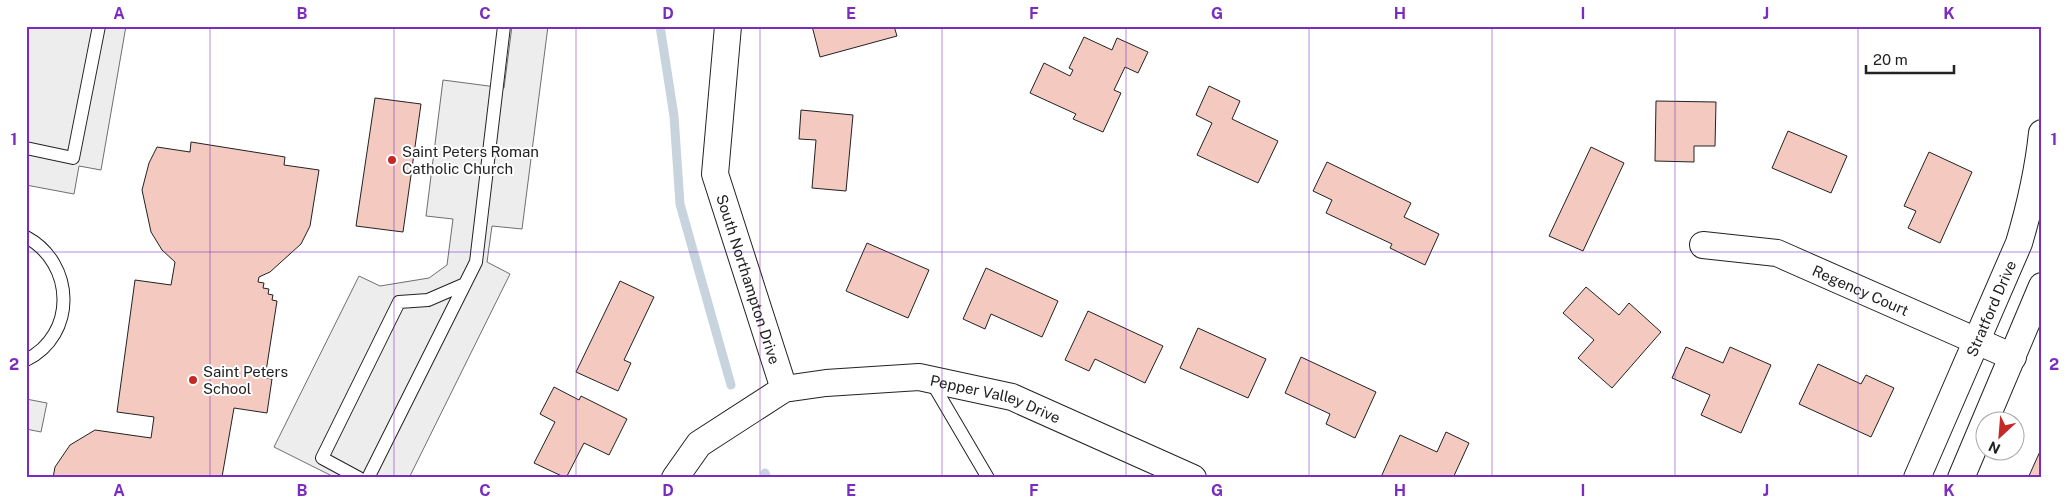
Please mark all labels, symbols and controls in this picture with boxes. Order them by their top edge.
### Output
text: A [113,4,125,23]
text: B [297,4,308,23]
text: C [479,4,491,23]
text: D [662,4,674,23]
text: E [846,4,856,23]
text: F [1029,4,1039,23]
text: G [1211,4,1223,23]
text: H [1394,4,1406,23]
text: I [1581,4,1585,23]
text: J [1763,4,1769,23]
text: K [1943,4,1955,23]
scale bar [1866,42,1953,74]
text: 20 m [1873,51,1908,68]
text: 1 [11,130,17,149]
text: 1 [2051,130,2057,149]
place label: Saint Peters Roman Catholic Church [402,143,539,177]
marker: Saint Peters Roman Catholic Church [386,154,398,166]
street label: South Northampton Drive [714,192,784,366]
street label: Stratford Drive [1962,258,2019,359]
street label: Regency Court [1810,261,1912,319]
text: 2 [9,355,19,374]
text: 2 [2049,355,2059,374]
place label: Saint Peters School [203,363,288,397]
street label: Pepper Valley Drive [929,371,1063,426]
marker: Saint Peters School [187,374,199,386]
north arrow [1976,412,2026,462]
text: N [1986,438,2003,457]
text: A [113,481,125,500]
text: B [297,481,308,500]
text: C [479,481,491,500]
text: D [662,481,674,500]
text: E [846,481,856,500]
text: F [1029,481,1039,500]
text: G [1211,481,1223,500]
text: H [1394,481,1406,500]
text: I [1581,481,1585,500]
text: J [1763,481,1769,500]
text: K [1943,481,1955,500]

